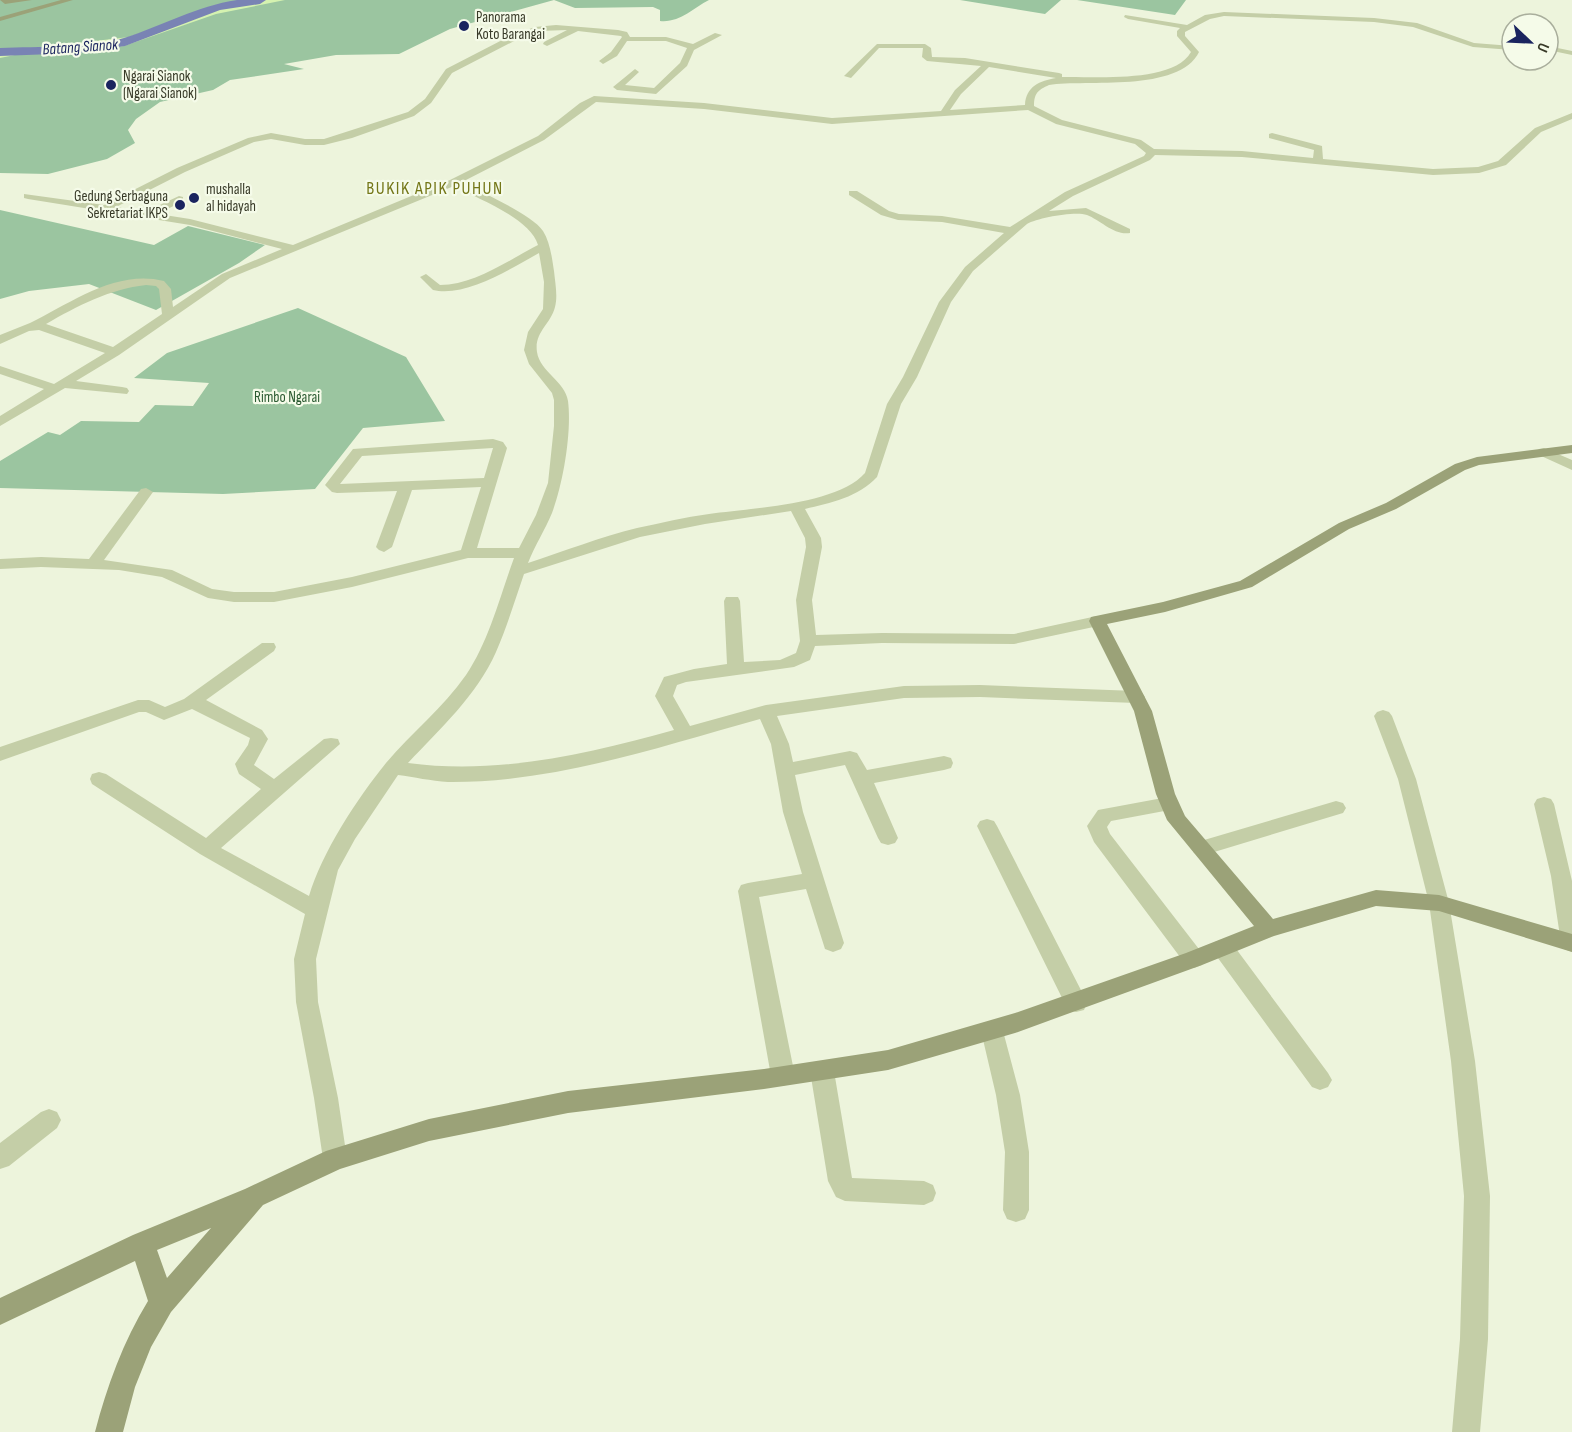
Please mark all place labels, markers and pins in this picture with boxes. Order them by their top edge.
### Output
place label: Panorama Koto Barangai [476,8,545,44]
marker: Panorama Koto Barangai [457,19,471,33]
place label: Ngarai Sianok (Ngarai Sianok) [123,67,197,103]
marker: Ngarai Sianok (Ngarai Sianok) [104,78,118,92]
place label: mushalla al hidayah [206,180,256,216]
place label: Gedung Serbaguna Sekretariat IKPS [74,187,168,223]
marker: mushalla al hidayah [187,191,201,205]
marker: Gedung Serbaguna Sekretariat IKPS [173,198,187,212]

